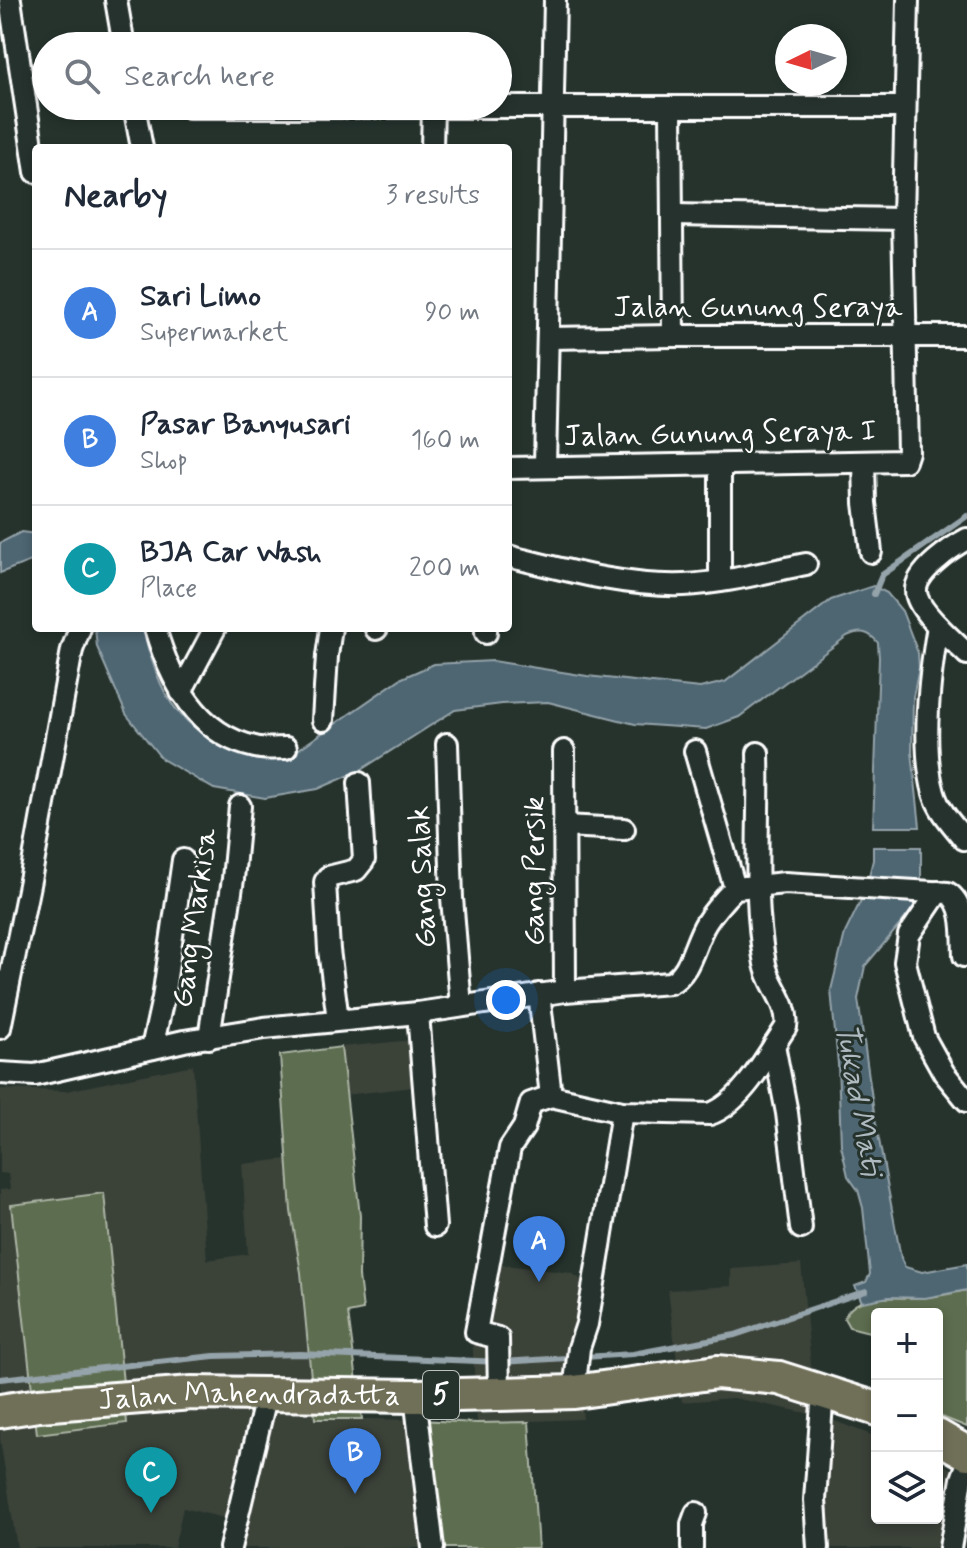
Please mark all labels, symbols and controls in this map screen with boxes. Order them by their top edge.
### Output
north arrow [775,24,847,96]
search box [32,32,512,120]
icon: search [60,54,104,98]
text: Search here [124,57,275,96]
text: Nearby [64,174,168,219]
text: 3 results [386,179,480,213]
text: Sari Limo [140,277,261,316]
street label: Jalan Gunung Seraya [614,288,903,327]
text: A [81,296,99,330]
text: 90 m [425,296,480,330]
text: Supermarket [140,316,288,350]
text: Pasar Banyusari [140,405,351,444]
street label: Jalan Gunung Seraya I [563,412,877,456]
text: B [82,424,98,458]
text: 160 m [411,424,480,458]
text: Shop [140,444,188,478]
text: BJA Car Wash [140,533,322,572]
text: C [81,552,99,586]
text: 200 m [409,552,480,586]
text: Place [140,572,197,606]
street label: Gang Persik [515,796,556,946]
street label: Gang Salak [400,805,448,949]
street label: Gang Markisa [163,825,229,1011]
your location [486,980,526,1020]
water label: Tukad Mati [824,1020,893,1183]
pin: A [513,1216,565,1282]
map controls [871,1308,943,1524]
button: + [871,1308,943,1380]
road number: 5 [423,1371,459,1419]
street label: Jalan Mahendradatta [97,1373,401,1420]
button: − [871,1380,943,1452]
pin: B [329,1428,381,1494]
pin: C [125,1447,177,1513]
button: layers [871,1452,943,1524]

